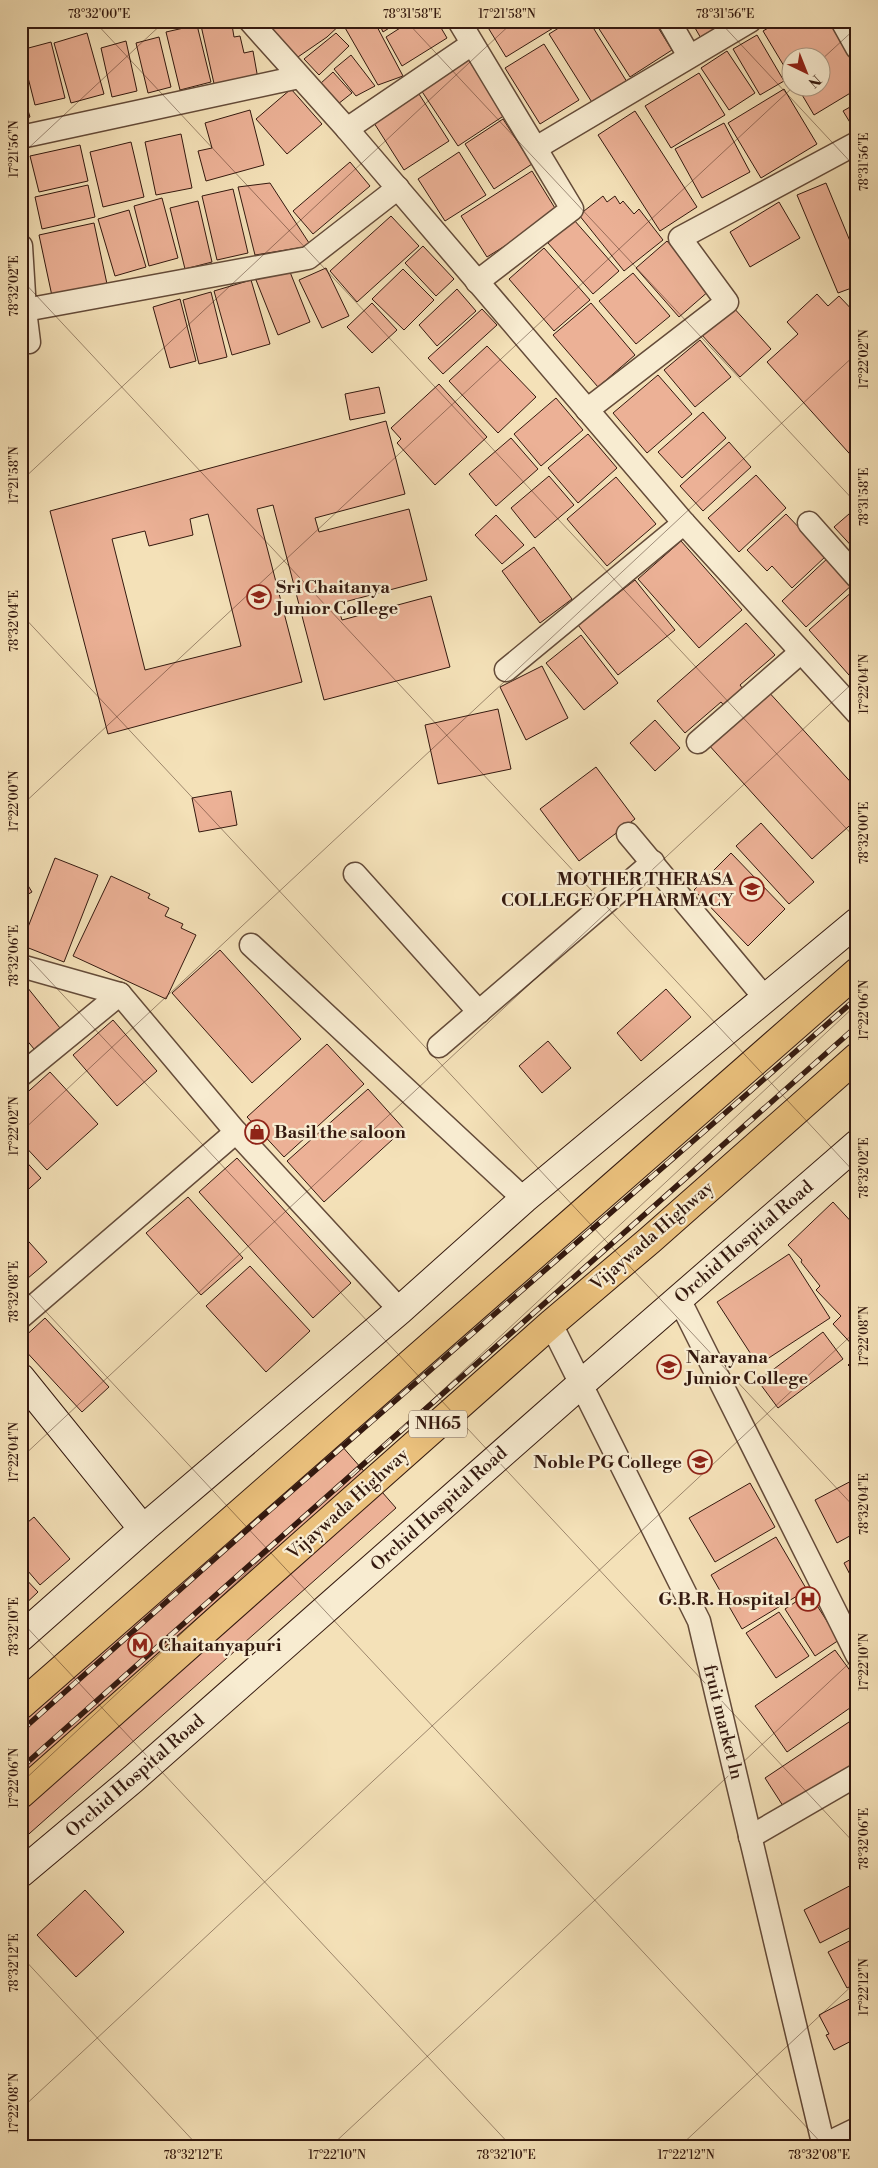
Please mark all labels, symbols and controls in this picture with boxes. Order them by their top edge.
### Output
text: 78°32'00"E [68,7,130,22]
text: 78°31'58"E [383,7,441,22]
text: 17°21'58"N [478,7,536,22]
text: 78°31'56"E [696,7,754,22]
north arrow [780,48,830,98]
text: N [804,70,824,91]
text: 17°21'56"N [7,120,22,178]
text: 78°31'56"E [857,133,872,191]
text: 78°32'02"E [7,255,22,317]
text: 17°22'02"N [857,329,872,389]
text: 17°21'58"N [7,446,22,504]
text: 78°31'58"E [857,468,872,526]
place label: Sri Chaitanya Junior College [273,576,398,620]
school or university icon: Sri Chaitanya Junior College [246,584,272,610]
text: 78°32'04"E [7,590,22,652]
text: 17°22'04"N [857,654,872,714]
text: 17°22'00"N [7,770,22,831]
text: 78°32'00"E [857,802,872,864]
place label: MOTHER THERASA COLLEGE OF PHARMACY [501,868,735,912]
school or university icon: MOTHER THERASA COLLEGE OF PHARMACY [739,876,765,902]
text: 78°32'06"E [7,925,22,987]
text: 17°22'06"N [857,980,872,1040]
text: 17°22'02"N [7,1096,22,1156]
shop icon: Basil the saloon [244,1119,270,1145]
place label: Basil the saloon [274,1121,406,1144]
text: 78°32'02"E [857,1137,872,1199]
street label: Orchid Hospital Road [670,1175,819,1309]
street label: Vijaywada Highway [585,1176,719,1297]
text: 78°32'08"E [7,1261,22,1323]
text: 17°22'08"N [857,1306,872,1366]
place label: Narayana Junior College [683,1346,808,1390]
school or university icon: Narayana Junior College [656,1354,682,1380]
road number: NH65 [409,1410,467,1438]
text: 17°22'04"N [7,1422,22,1482]
street label: Orchid Hospital Road [366,1441,513,1577]
street label: Vijaywada Highway [281,1443,414,1565]
school or university icon: Noble PG College [687,1449,713,1475]
place label: Noble PG College [533,1451,682,1474]
text: 78°32'04"E [857,1473,872,1535]
hospital icon: G.B.R. Hospital [795,1586,821,1612]
place label: G.B.R. Hospital [658,1588,790,1611]
text: 78°32'10"E [7,1597,22,1657]
metro station icon: Chaitanyapuri [127,1632,153,1658]
text: 17°22'10"N [857,1633,872,1691]
place label: Chaitanyapuri [158,1634,282,1657]
street label: fruit market ln [698,1662,748,1782]
street label: Orchid Hospital Road [61,1709,210,1843]
text: 17°22'06"N [7,1748,22,1808]
text: 78°32'06"E [857,1808,872,1870]
text: 78°32'12"E [7,1934,22,1992]
text: 17°22'12"N [857,1958,872,2016]
text: 17°22'08"N [7,2073,22,2133]
text: 78°32'12"E [164,2148,222,2163]
text: 17°22'10"N [308,2148,366,2163]
text: 78°32'10"E [476,2148,536,2163]
text: 17°22'12"N [657,2148,715,2163]
text: 78°32'08"E [788,2148,850,2163]

